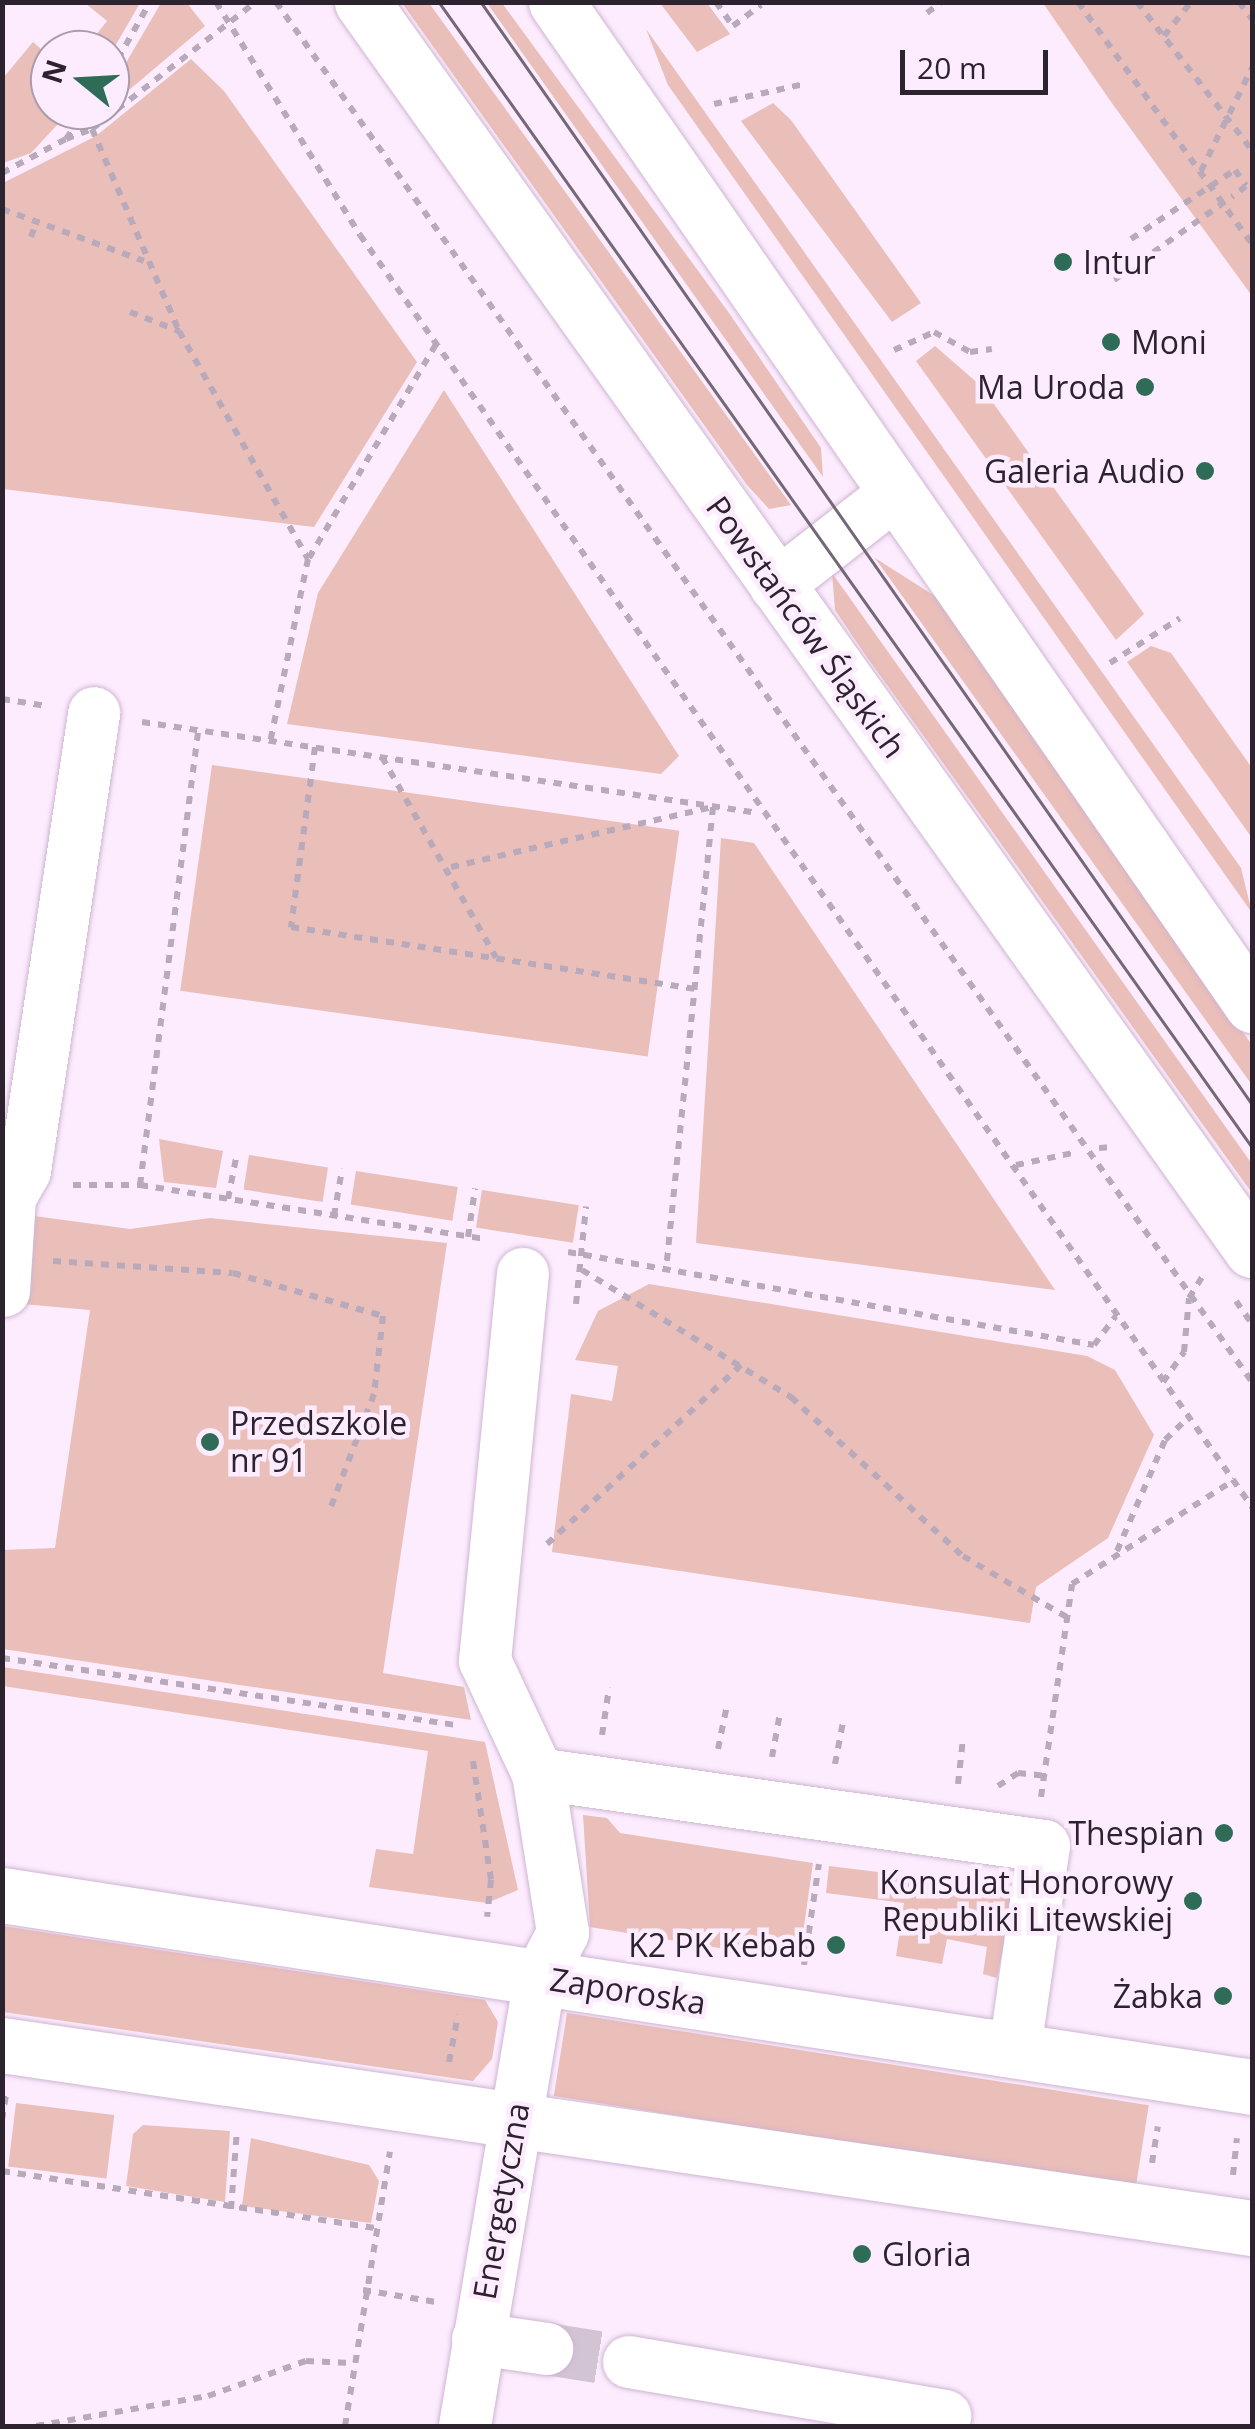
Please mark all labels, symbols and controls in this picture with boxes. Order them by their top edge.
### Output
north arrow [30,30,130,130]
scale bar [905,30,1052,92]
text: 20 m [917,47,987,88]
text: N [32,55,75,88]
place label: Intur [1083,243,1156,281]
marker: Intur [1052,251,1074,273]
place label: Moni [1131,323,1207,361]
marker: Moni [1100,331,1122,353]
place label: Ma Uroda [977,368,1125,406]
marker: Ma Uroda [1134,376,1156,398]
place label: Galeria Audio [984,452,1185,490]
marker: Galeria Audio [1194,460,1216,482]
street label: Powstańców Śląskich [698,489,914,765]
place label: Przedszkole nr 91 [230,1405,407,1480]
marker: Przedszkole nr 91 [199,1431,221,1453]
place label: Thespian [1068,1814,1204,1852]
marker: Thespian [1213,1822,1235,1844]
place label: Konsulat Honorowy Republiki Litewskiej [879,1864,1173,1939]
marker: Konsulat Honorowy Republiki Litewskiej [1182,1890,1204,1912]
place label: K2 PK Kebab [628,1926,816,1964]
marker: K2 PK Kebab [825,1934,847,1956]
street label: Zaporoska [547,1960,709,2022]
place label: Żabka [1113,1977,1203,2015]
marker: Żabka [1212,1985,1234,2007]
street label: Energetyczna [465,2100,537,2302]
place label: Gloria [882,2235,972,2273]
marker: Gloria [851,2243,873,2265]

